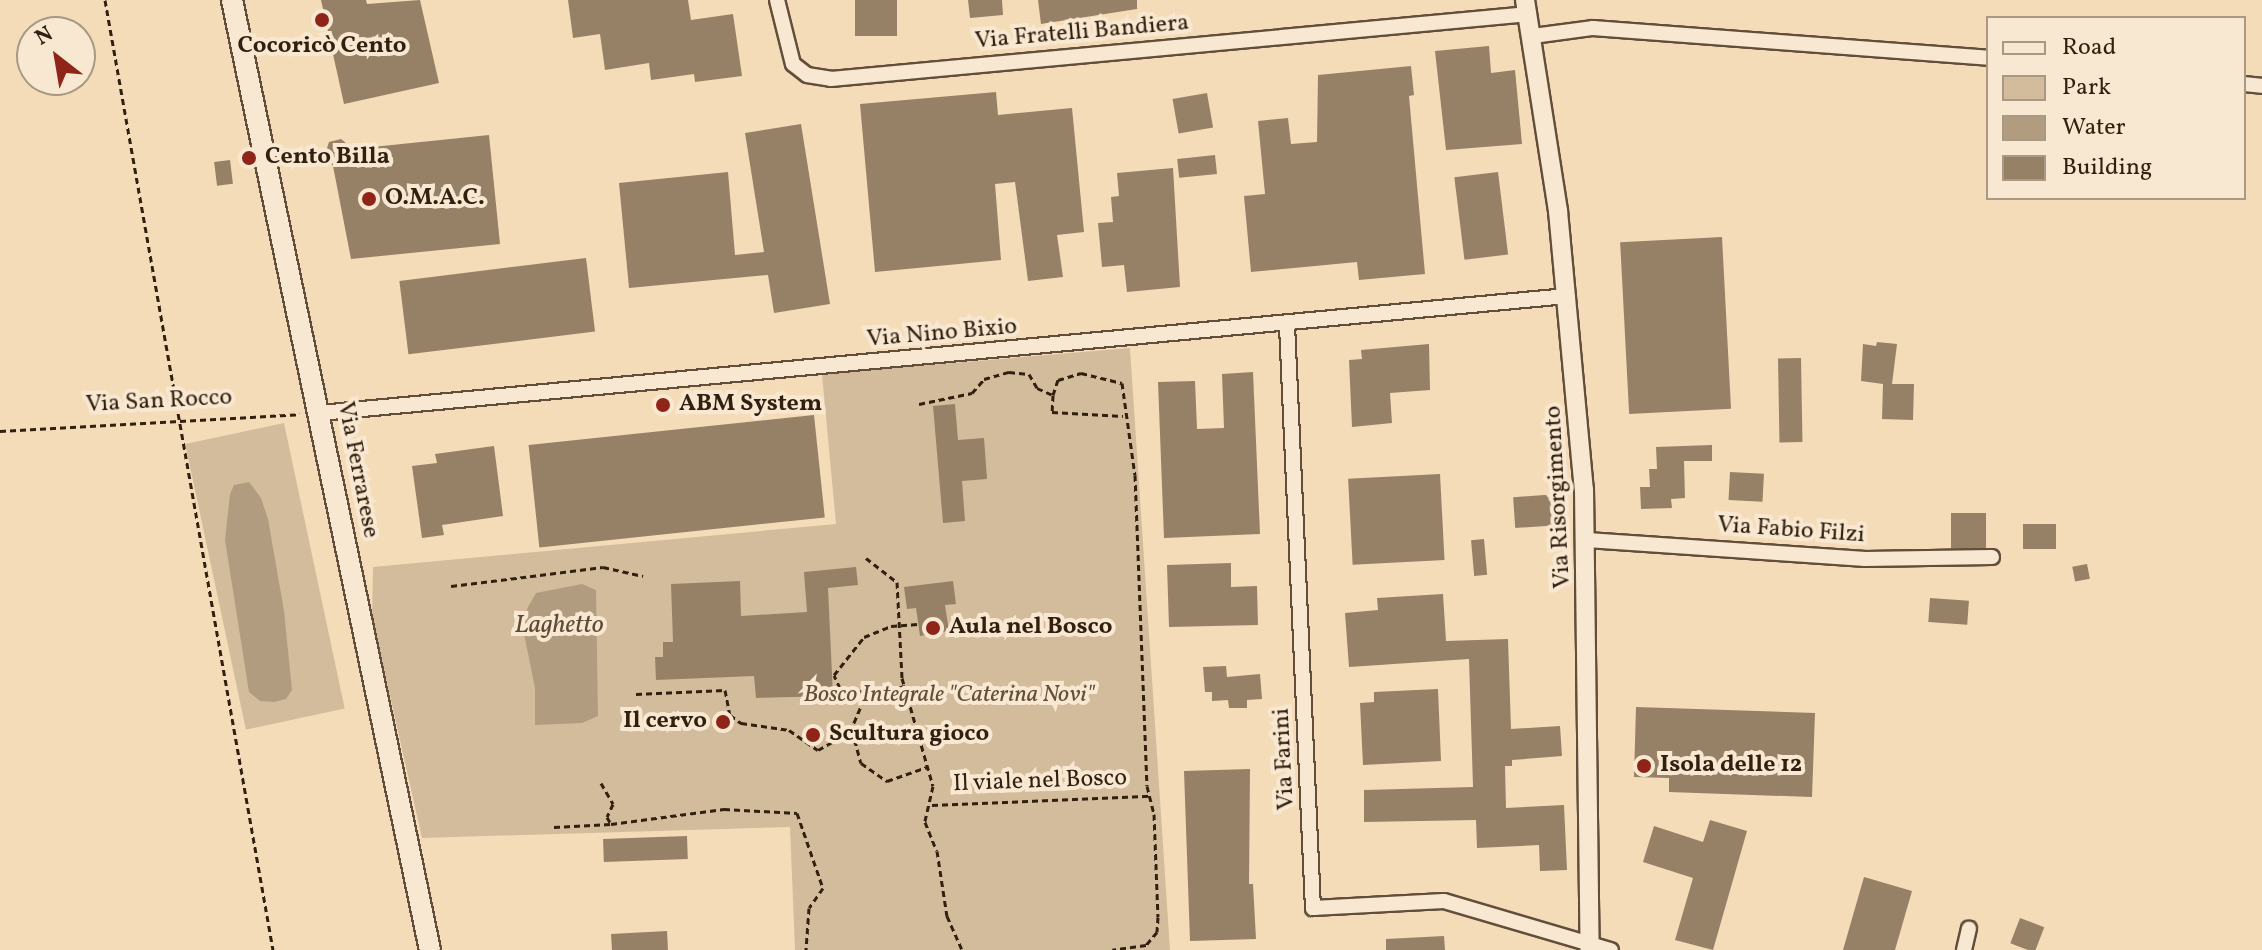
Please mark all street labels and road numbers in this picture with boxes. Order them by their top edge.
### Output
street label: Via Fratelli Bandiera [974,9,1190,57]
street label: Via Nino Bixio [866,313,1018,355]
street label: Via San Rocco [85,384,233,420]
street label: Via Ferrarese [330,400,384,540]
street label: Via Risorgimento [1540,405,1578,589]
street label: Via Fabio Filzi [1716,511,1866,551]
street label: Via Farini [1268,707,1302,811]
street label: Il viale nel Bosco [952,765,1128,799]

